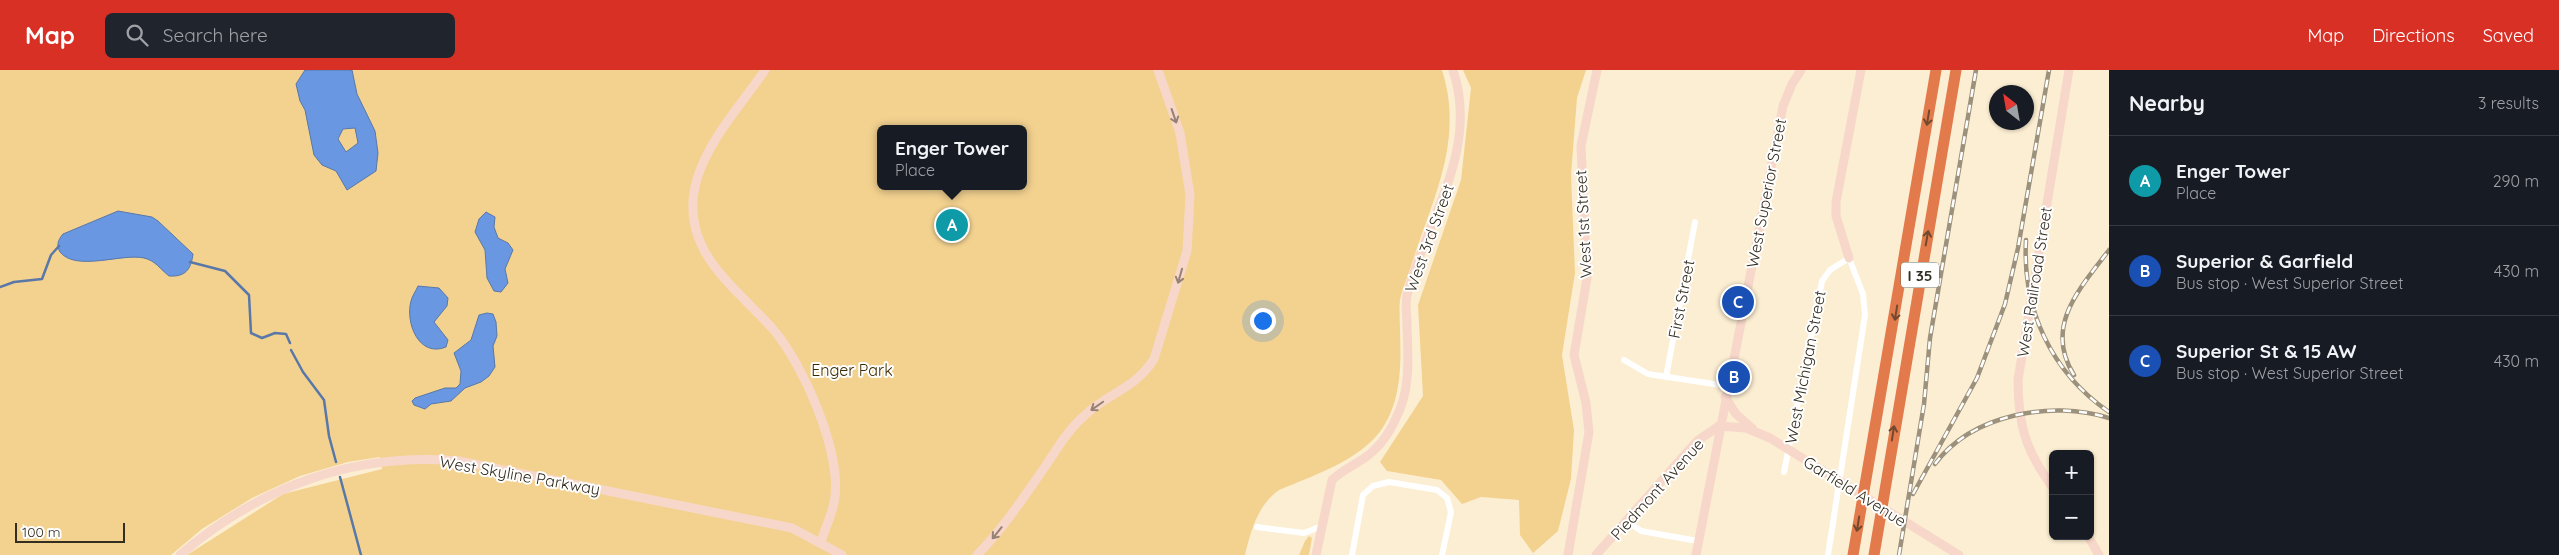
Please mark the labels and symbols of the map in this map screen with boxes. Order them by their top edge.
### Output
north arrow [1989,85,2034,130]
one-way arrow [1170,108,1179,123]
one-way arrow [1922,110,1932,126]
street label: West Superior Street [1742,117,1790,269]
street label: West 1st Street [1570,169,1596,279]
street label: West 3rd Street [1400,181,1458,295]
street label: West Railroad Street [2012,205,2056,359]
pin: A [936,206,968,244]
one-way arrow [1922,230,1932,246]
street label: First Street [1664,258,1698,340]
road number: I 35 [1901,262,1939,288]
one-way arrow [1174,267,1184,283]
pin: C [1722,283,1754,321]
street label: West Michigan Street [1780,289,1830,445]
one-way arrow [1890,305,1900,321]
your location [1250,308,1276,334]
pin: B [1718,358,1750,396]
park label: Enger Park [811,360,893,380]
one-way arrow [1090,401,1104,411]
one-way arrow [1889,425,1899,441]
street label: Piedmont Avenue [1606,434,1708,544]
street label: West Skyline Parkway [438,451,602,499]
street label: Garfield Avenue [1800,451,1910,531]
one-way arrow [1853,516,1863,532]
scale bar [15,520,125,543]
one-way arrow [991,526,1002,539]

